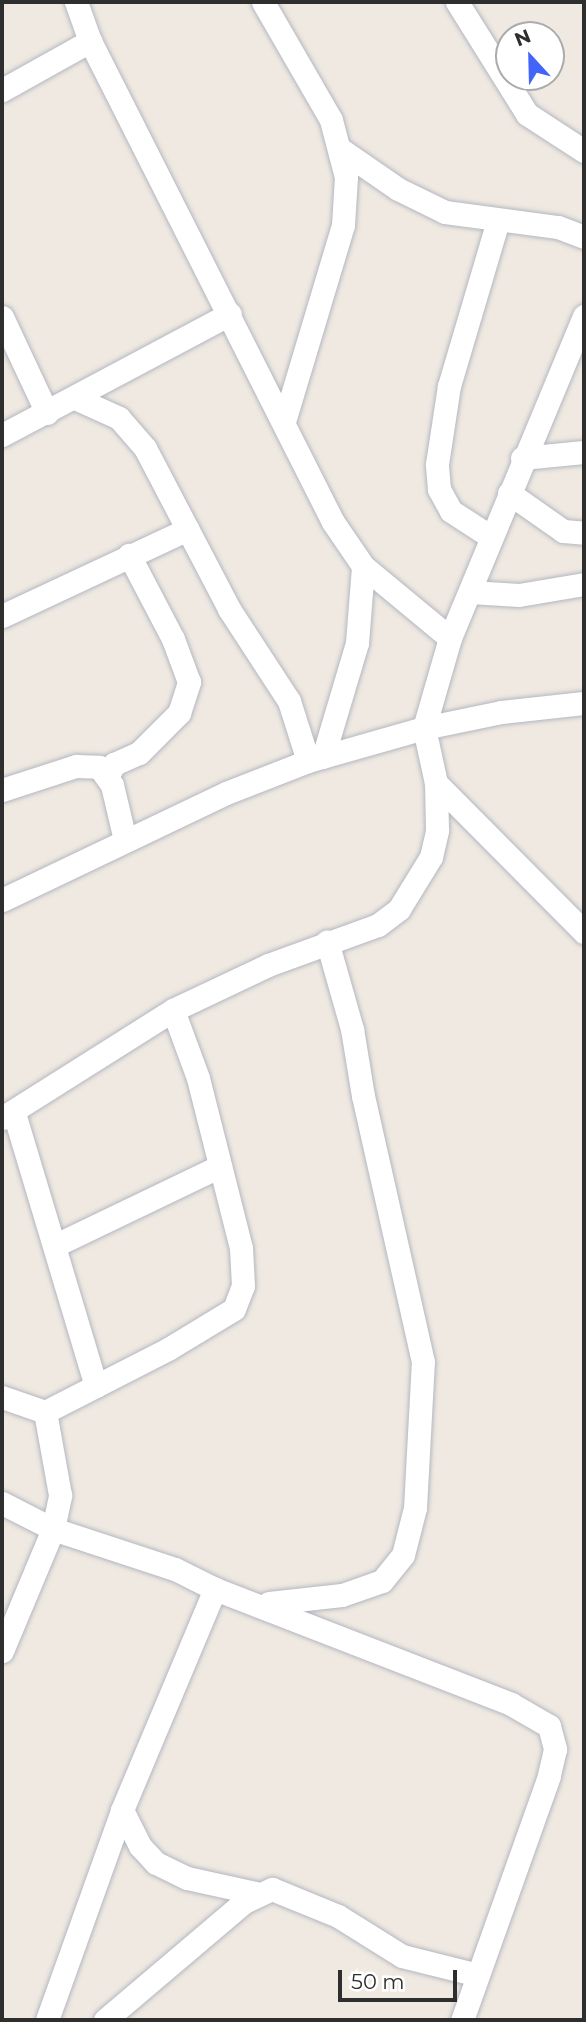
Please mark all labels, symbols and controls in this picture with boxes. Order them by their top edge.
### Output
north arrow [495,21,565,91]
text: N [511,24,534,51]
scale bar [341,1955,460,1999]
text: 50 m [351,1969,405,1994]

